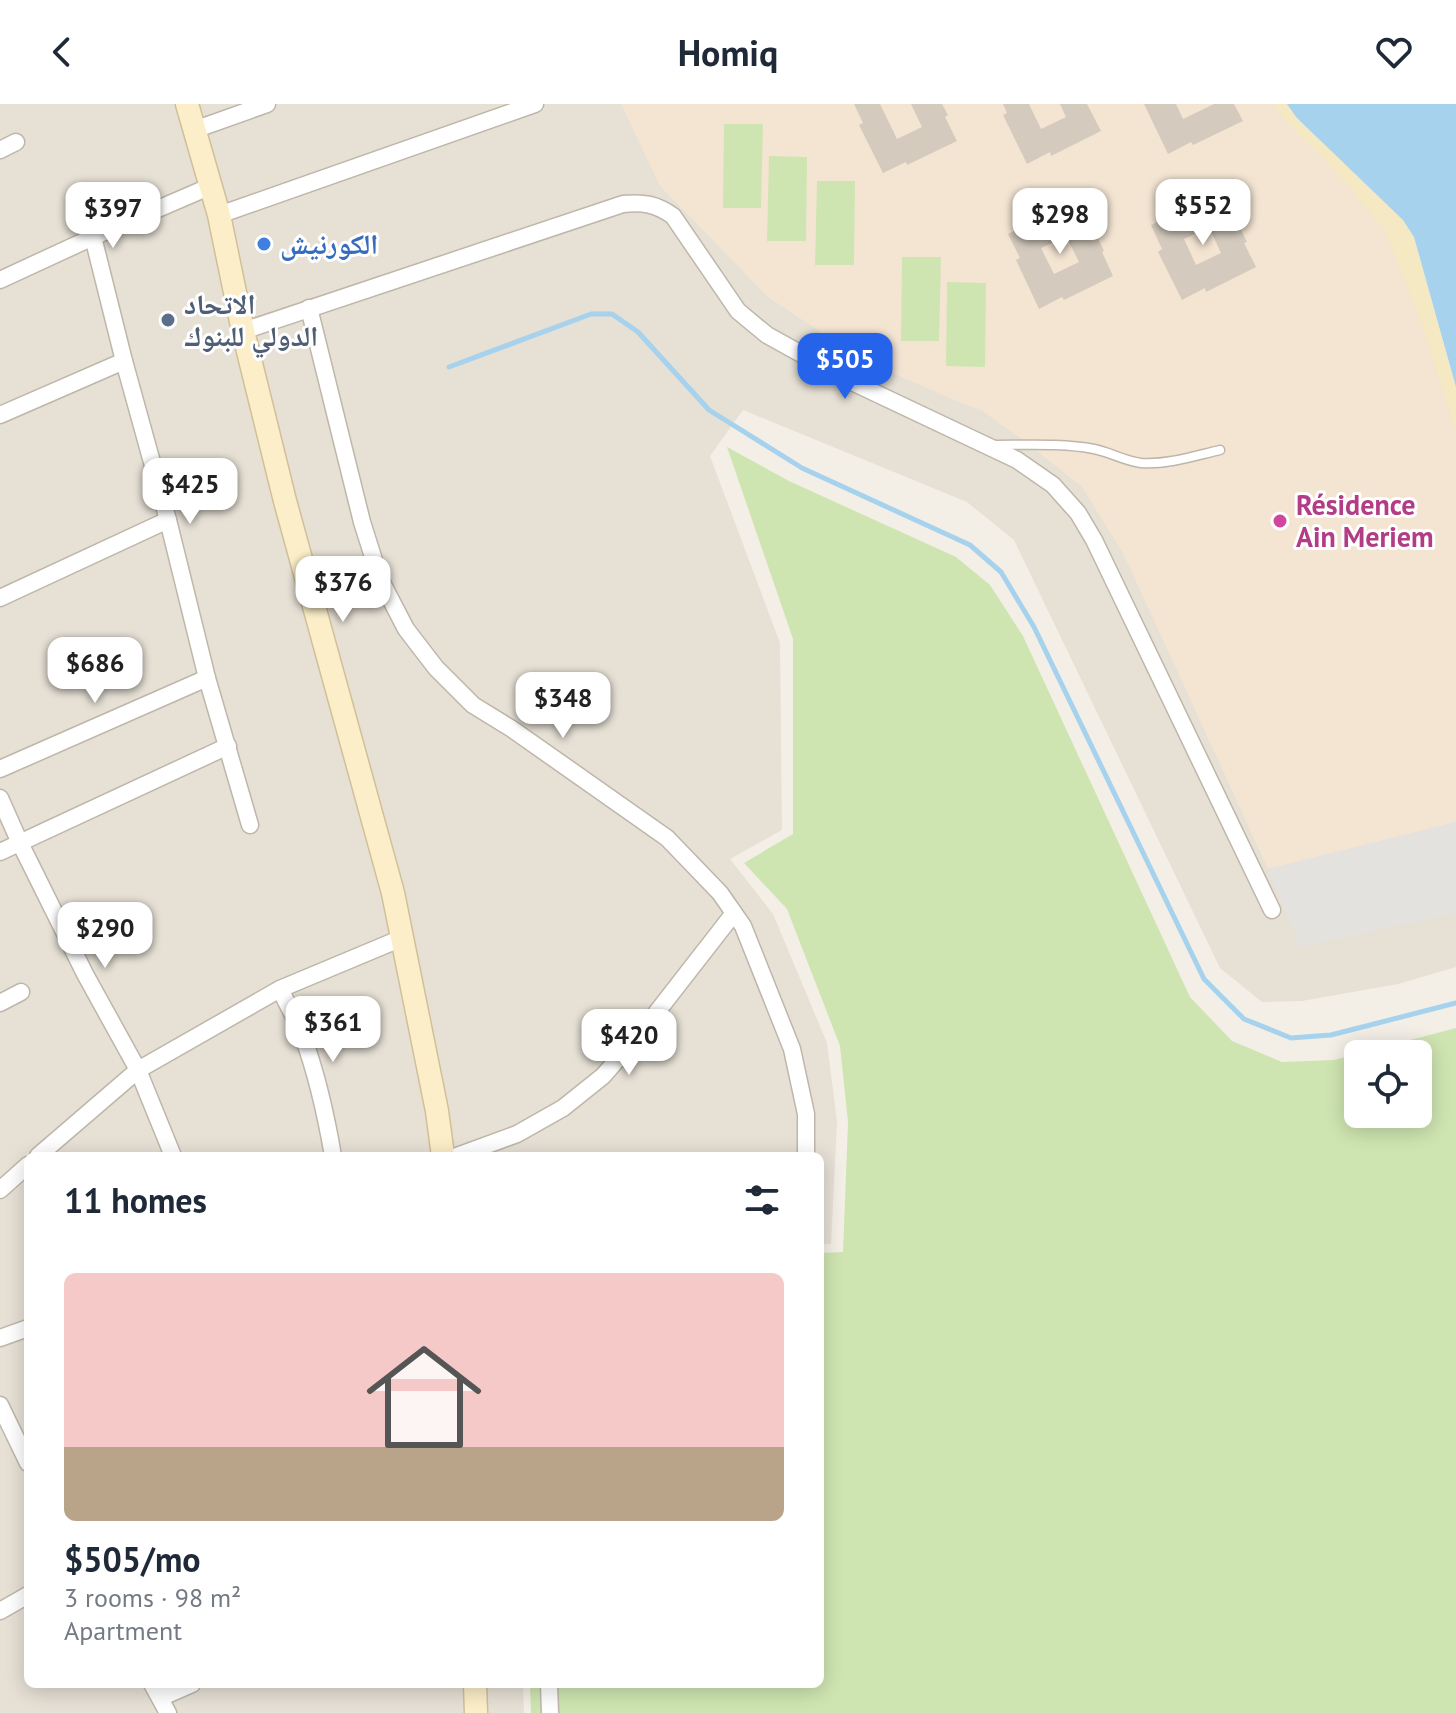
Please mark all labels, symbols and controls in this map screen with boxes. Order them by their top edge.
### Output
text: Homiq [678,29,778,76]
icon: back [40,30,84,74]
icon: heart [1372,30,1416,74]
pin: $552 [1156,179,1250,247]
pin: $397 [66,182,160,250]
pin: $298 [1013,188,1107,256]
text: $552 [1174,188,1232,221]
text: $397 [84,191,142,224]
text: $298 [1031,197,1089,230]
place label: الكورنيش [280,225,378,262]
marker: الكورنيش [255,235,273,253]
place label: الاتحاد الدولي للبنوك [184,285,318,359]
marker: الاتحاد الدولي للبنوك [159,311,177,329]
pin: $505 [798,333,892,401]
text: $505 [816,342,874,375]
pin: $425 [143,458,237,526]
text: $425 [161,467,219,500]
place label: Résidence Ain Meriem [1296,486,1434,555]
marker: Résidence Ain Meriem [1271,512,1289,530]
pin: $376 [296,556,390,624]
text: $376 [314,565,372,598]
pin: $686 [48,637,142,705]
text: $686 [66,646,124,679]
pin: $348 [516,672,610,740]
text: $348 [534,681,592,714]
pin: $290 [58,902,152,970]
text: $290 [76,911,134,944]
pin: $361 [286,996,380,1064]
text: $361 [304,1005,362,1038]
pin: $420 [582,1009,676,1077]
text: $420 [600,1018,658,1051]
map controls [1344,1040,1432,1128]
button: locate [1344,1040,1432,1128]
text: 11 homes [64,1178,207,1222]
icon: filters [740,1178,784,1222]
icon: home [352,1325,496,1469]
text: $505/mo [64,1537,201,1581]
text: 3 rooms · 98 m² [64,1581,241,1614]
text: Apartment [64,1614,182,1647]

